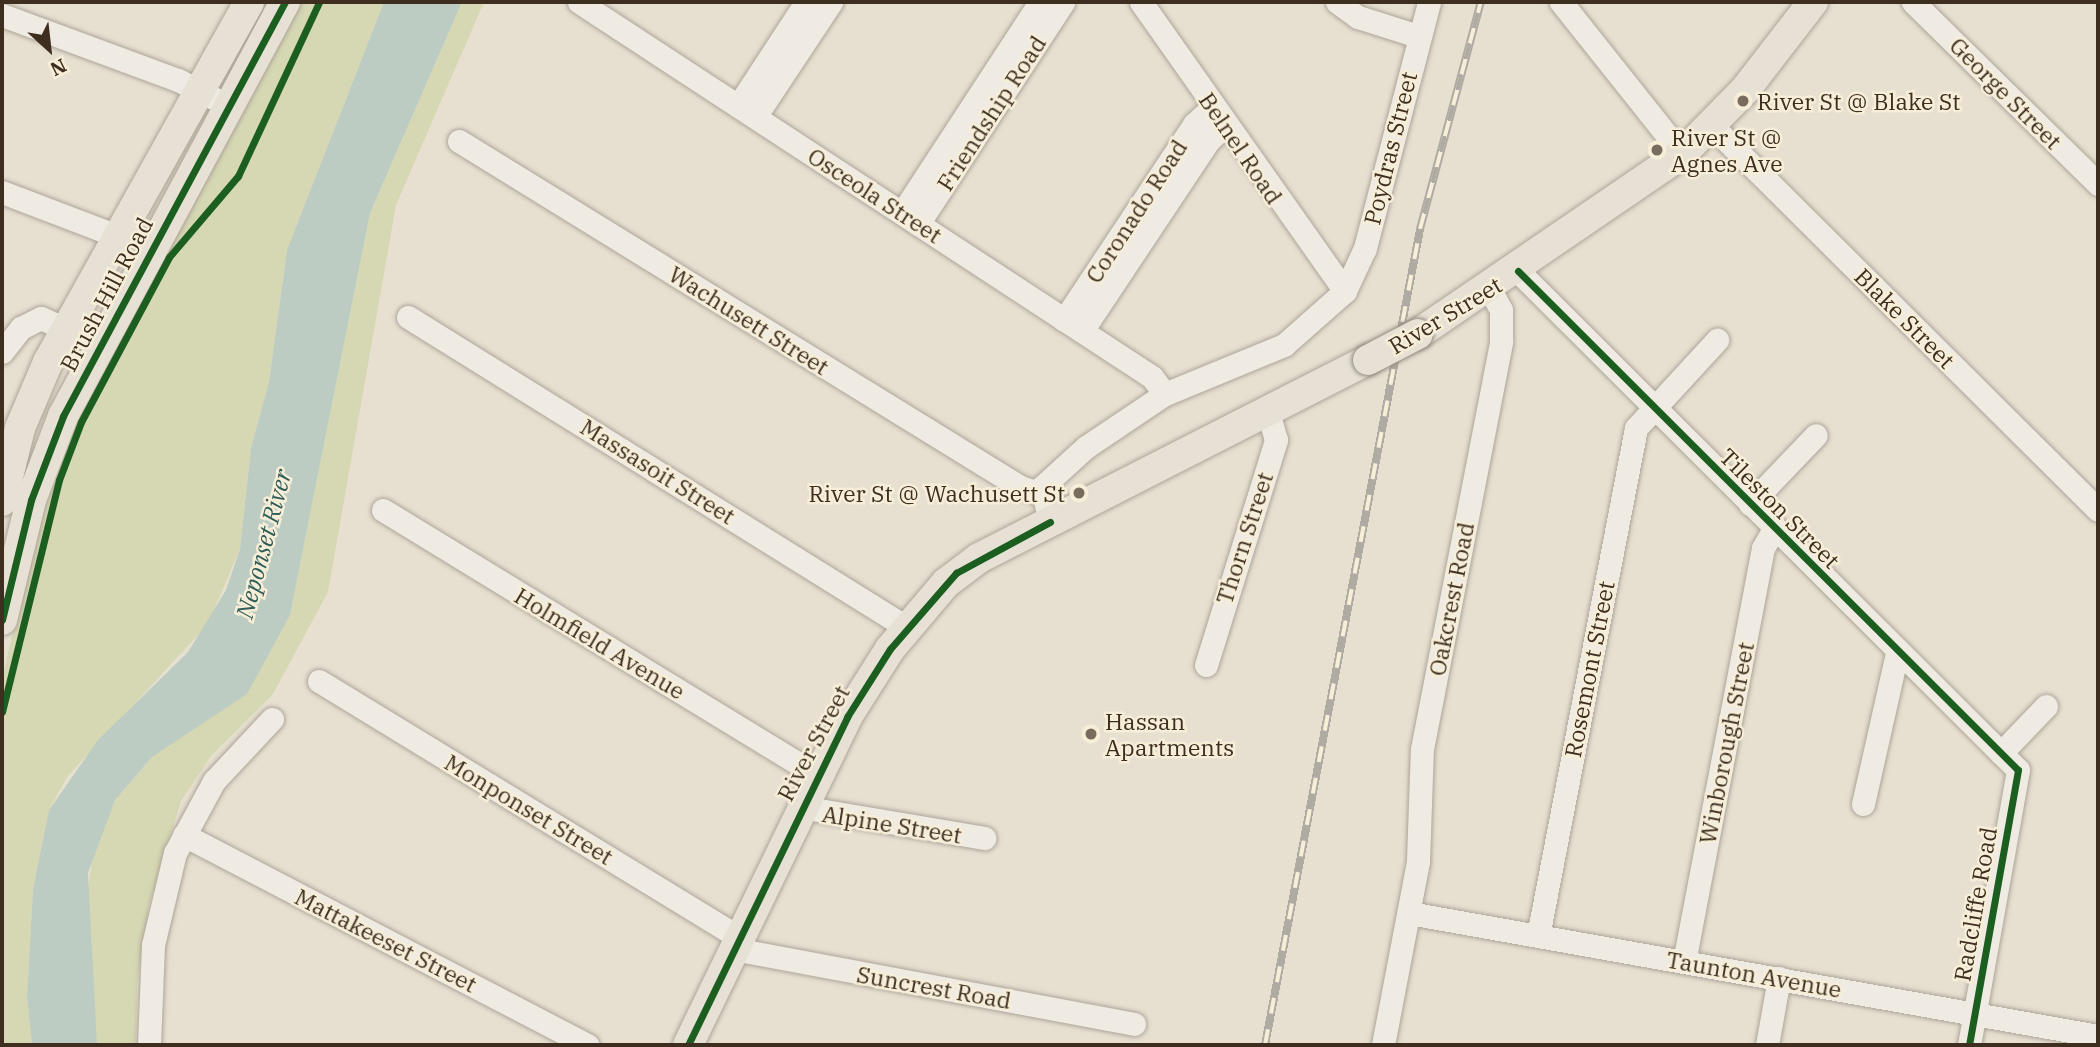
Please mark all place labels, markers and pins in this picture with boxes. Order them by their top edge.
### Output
place label: River St @ Blake St [1757,87,1960,115]
marker: River St @ Blake St [1735,93,1751,109]
place label: River St @ Agnes Ave [1671,123,1782,177]
marker: River St @ Agnes Ave [1649,142,1665,158]
place label: River St @ Wachusett St [808,479,1065,507]
marker: River St @ Wachusett St [1071,485,1087,501]
place label: Hassan Apartments [1105,707,1234,761]
marker: Hassan Apartments [1083,726,1099,742]

